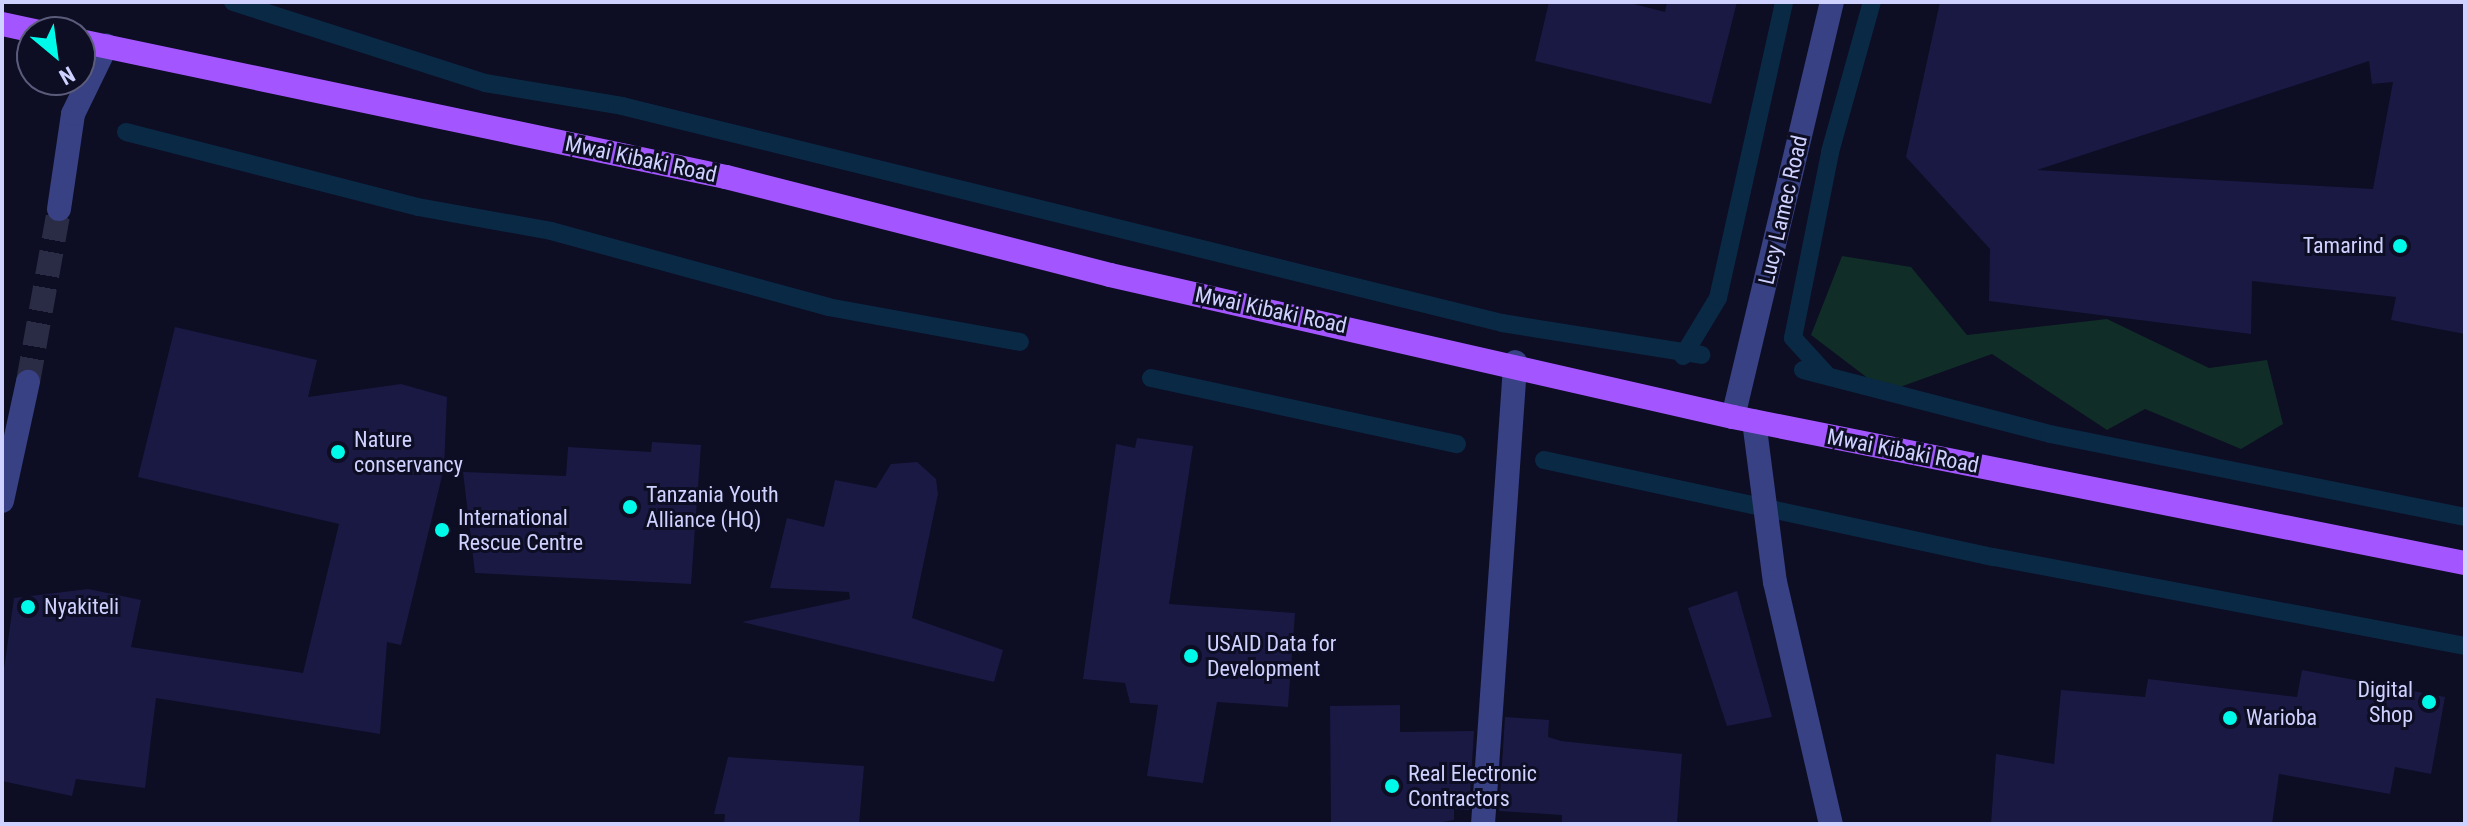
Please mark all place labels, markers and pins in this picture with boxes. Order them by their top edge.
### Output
place label: Tamarind [2303,233,2384,259]
marker: Tamarind [2391,237,2409,255]
place label: Nature conservancy [354,426,463,478]
marker: Nature conservancy [329,443,347,461]
place label: Tanzania Youth Alliance (HQ) [646,481,779,532]
marker: Tanzania Youth Alliance (HQ) [621,498,639,516]
place label: International Rescue Centre [458,504,583,556]
marker: International Rescue Centre [433,521,451,539]
place label: Nyakiteli [44,594,119,620]
marker: Nyakiteli [19,598,37,616]
place label: USAID Data for Development [1207,630,1336,682]
marker: USAID Data for Development [1182,647,1200,665]
place label: Digital Shop [2357,676,2413,728]
marker: Digital Shop [2420,693,2438,711]
place label: Warioba [2246,705,2317,731]
marker: Warioba [2221,709,2239,727]
place label: Real Electronic Contractors [1408,760,1537,812]
marker: Real Electronic Contractors [1383,777,1401,795]

